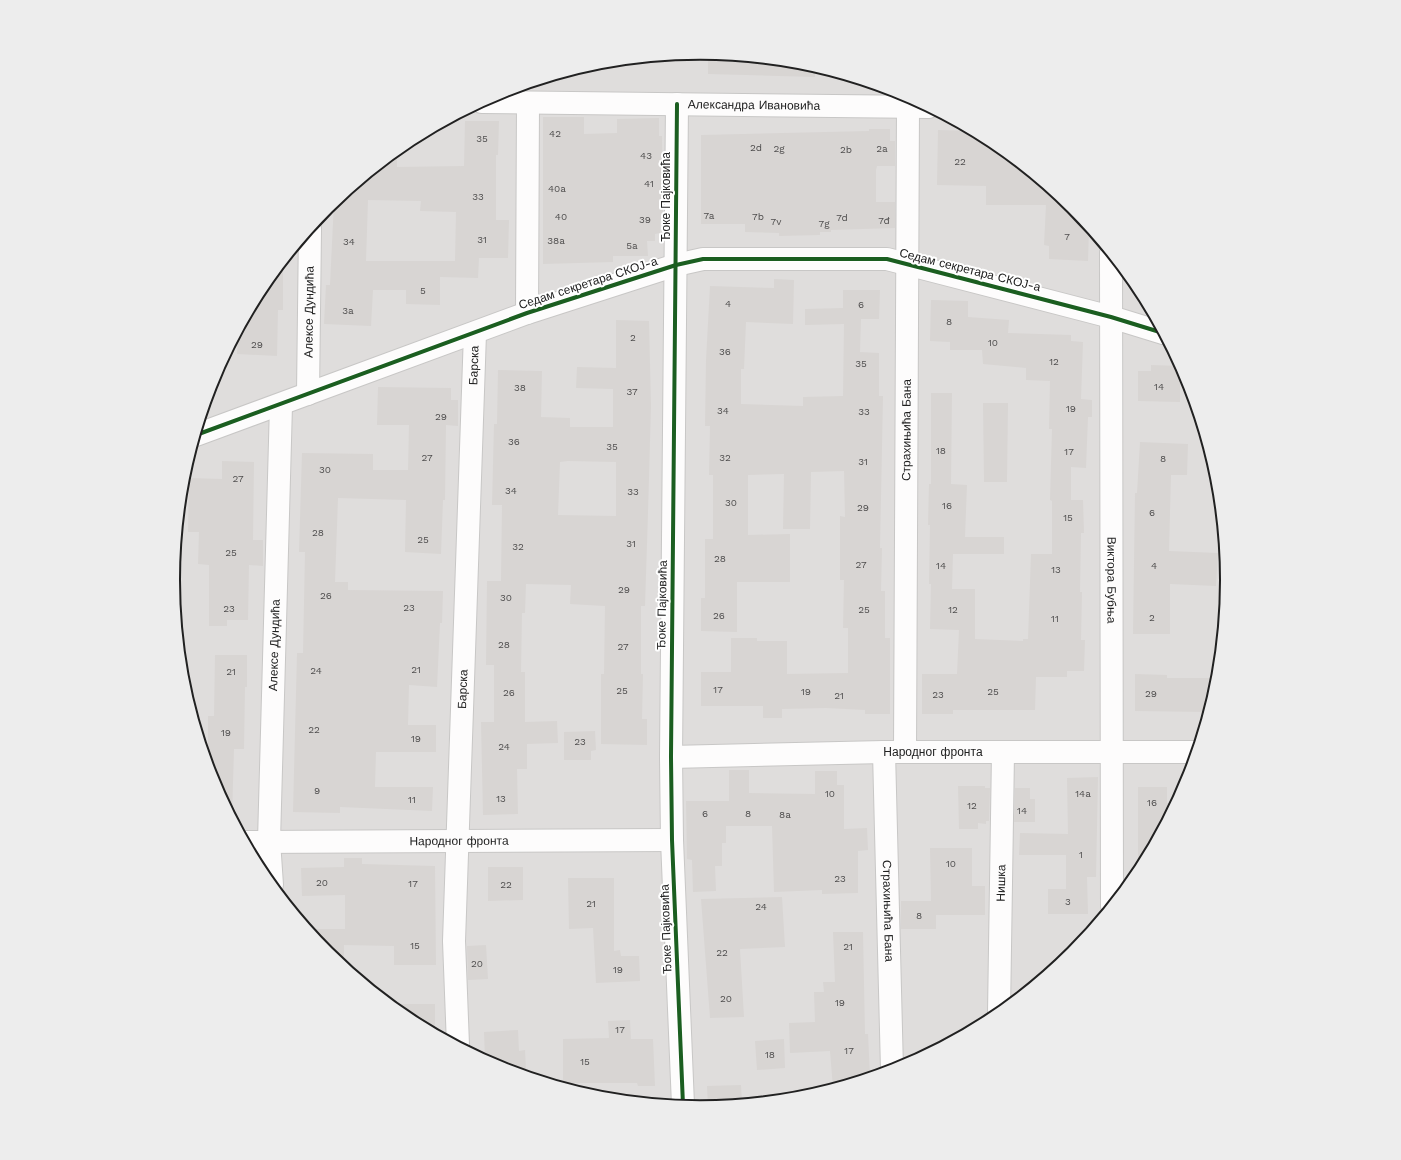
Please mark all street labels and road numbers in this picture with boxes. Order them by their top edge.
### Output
street label: Александра Ивановића [688,97,821,113]
street label: Ђоке Пајковића [659,152,673,242]
street label: Седам секретара СКОЈ-а [898,246,1042,294]
street label: Седам секретара СКОЈ-а [517,254,659,312]
street label: Алексе Дундића [301,266,317,358]
street label: Барска [466,345,482,385]
street label: Страхињића Бана [899,379,914,481]
street label: Виктора Бубња [1104,537,1119,624]
street label: Ђоке Пајковића [654,560,670,650]
street label: Алексе Дундића [266,599,283,691]
street label: Барска [455,669,470,709]
street label: Народног фронта [883,745,983,759]
street label: Народног фронта [409,834,509,848]
street label: Страхињића Бана [880,860,896,962]
street label: Нишка [994,864,1008,902]
street label: Ђоке Пајковића [657,884,675,974]

